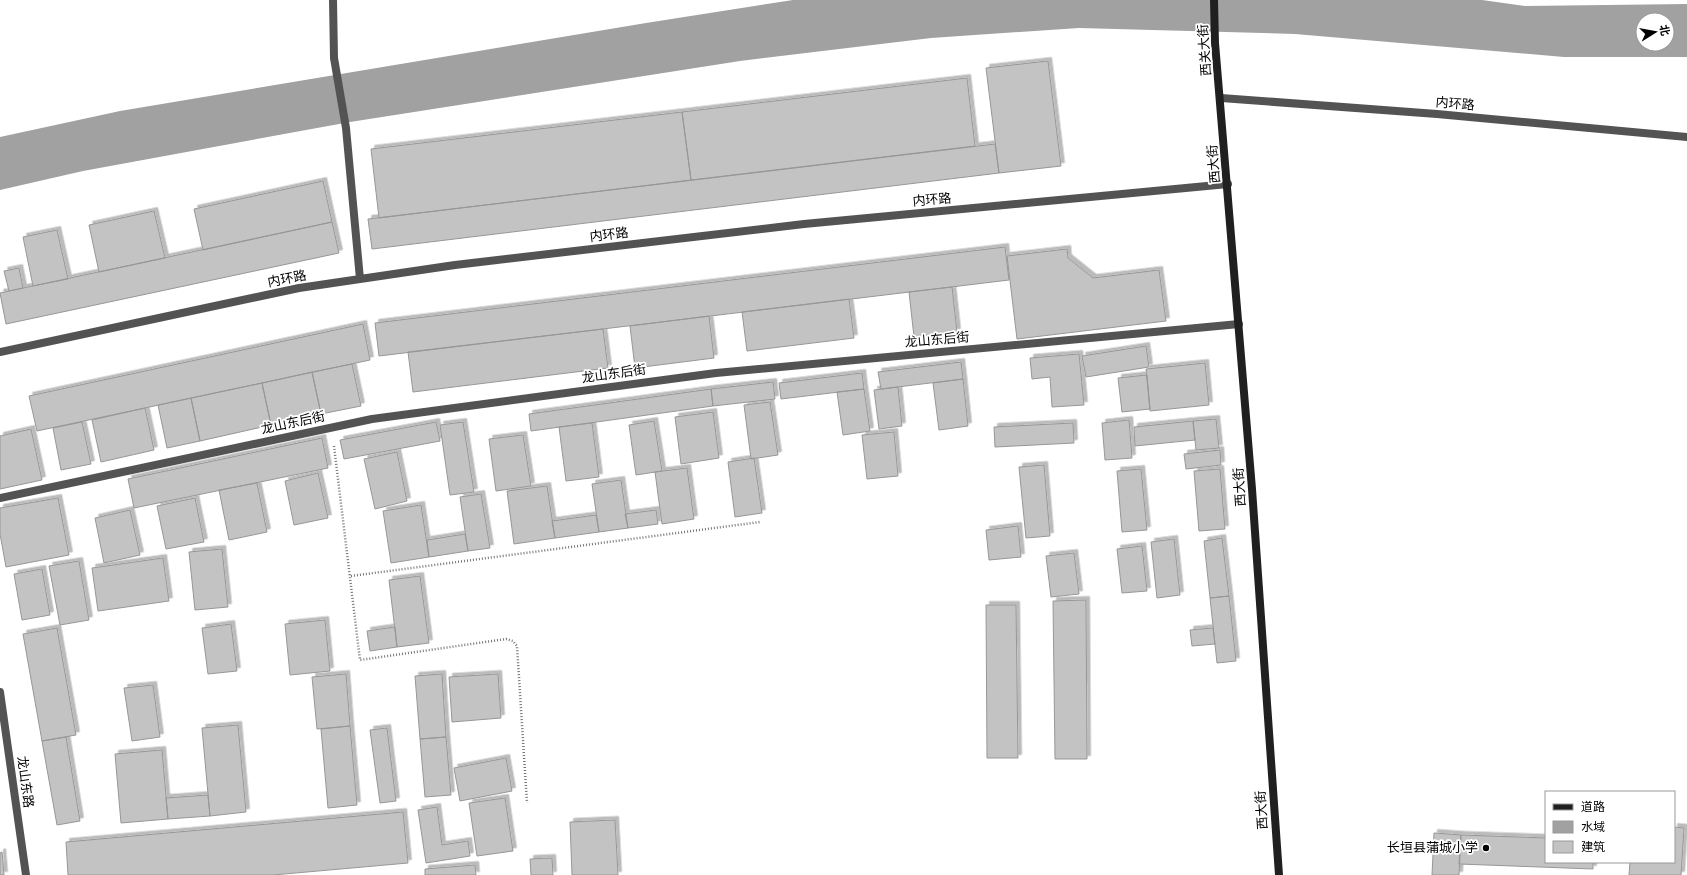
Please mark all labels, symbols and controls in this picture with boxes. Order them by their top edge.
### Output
north arrow [1635,12,1675,52]
street label: 西关大街 [1194,23,1216,77]
text: 北 [1656,23,1673,37]
street label: 内环路 [1435,93,1475,115]
street label: 西大街 [1203,144,1225,184]
street label: 内环路 [912,189,952,211]
street label: 内环路 [589,224,629,246]
street label: 内环路 [266,266,308,292]
street label: 龙山东后街 [904,328,970,352]
street label: 龙山东后街 [581,361,647,387]
street label: 龙山东后街 [259,407,327,439]
street label: 西大街 [1230,467,1250,507]
street label: 龙山东路 [12,755,38,809]
street label: 西大街 [1252,790,1272,830]
legend [1545,791,1675,863]
text: 道路 [1581,799,1605,815]
text: 水域 [1581,819,1605,835]
place label: 长垣县蒲城小学 [1387,839,1478,857]
text: 建筑 [1581,839,1605,855]
marker: 长垣县蒲城小学 [1481,843,1491,853]

